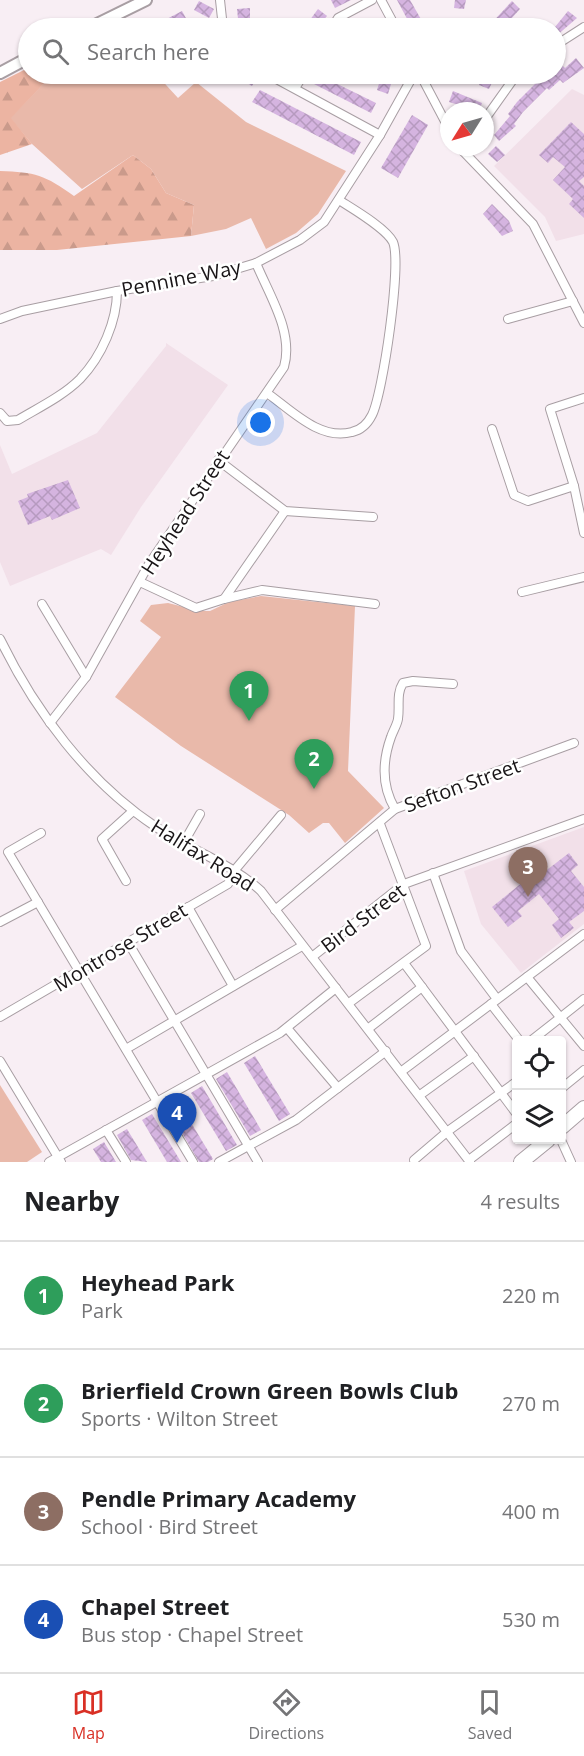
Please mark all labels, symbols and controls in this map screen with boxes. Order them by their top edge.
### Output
search box [18,18,566,84]
icon: search [39,35,72,68]
text: Search here [87,36,210,66]
north arrow [440,102,494,156]
street label: Pennine Way [119,253,244,303]
your location [246,408,275,437]
street label: Heyhead Street [134,444,236,580]
pin: 1 [230,672,268,721]
pin: 2 [294,740,334,789]
street label: Sefton Street [400,752,524,818]
street label: Halifax Road [146,813,260,897]
pin: 3 [508,848,548,897]
street label: Bird Street [315,877,411,959]
street label: Montrose Street [48,896,192,998]
map controls [512,1036,566,1144]
button: locate [512,1036,566,1090]
button: layers [512,1090,566,1144]
pin: 4 [158,1094,196,1143]
text: Nearby [24,1183,119,1219]
text: 4 results [480,1188,560,1215]
text: Heyhead Park [81,1267,234,1297]
text: 1 [38,1282,49,1309]
text: 220 m [502,1282,560,1309]
text: Park [81,1297,123,1324]
text: Brierfield Crown Green Bowls Club [81,1375,458,1405]
text: 2 [38,1390,49,1417]
text: 270 m [502,1390,560,1417]
text: Sports · Wilton Street [81,1405,278,1432]
text: Pendle Primary Academy [81,1483,356,1513]
text: 3 [38,1498,49,1525]
text: 400 m [502,1498,560,1525]
text: School · Bird Street [81,1513,258,1540]
text: Chapel Street [81,1591,229,1621]
text: 4 [38,1606,49,1633]
text: 530 m [502,1606,560,1633]
text: Bus stop · Chapel Street [81,1621,303,1648]
tab: Map [72,1686,105,1744]
tab: Directions [248,1686,324,1744]
tab: Saved [468,1686,512,1744]

